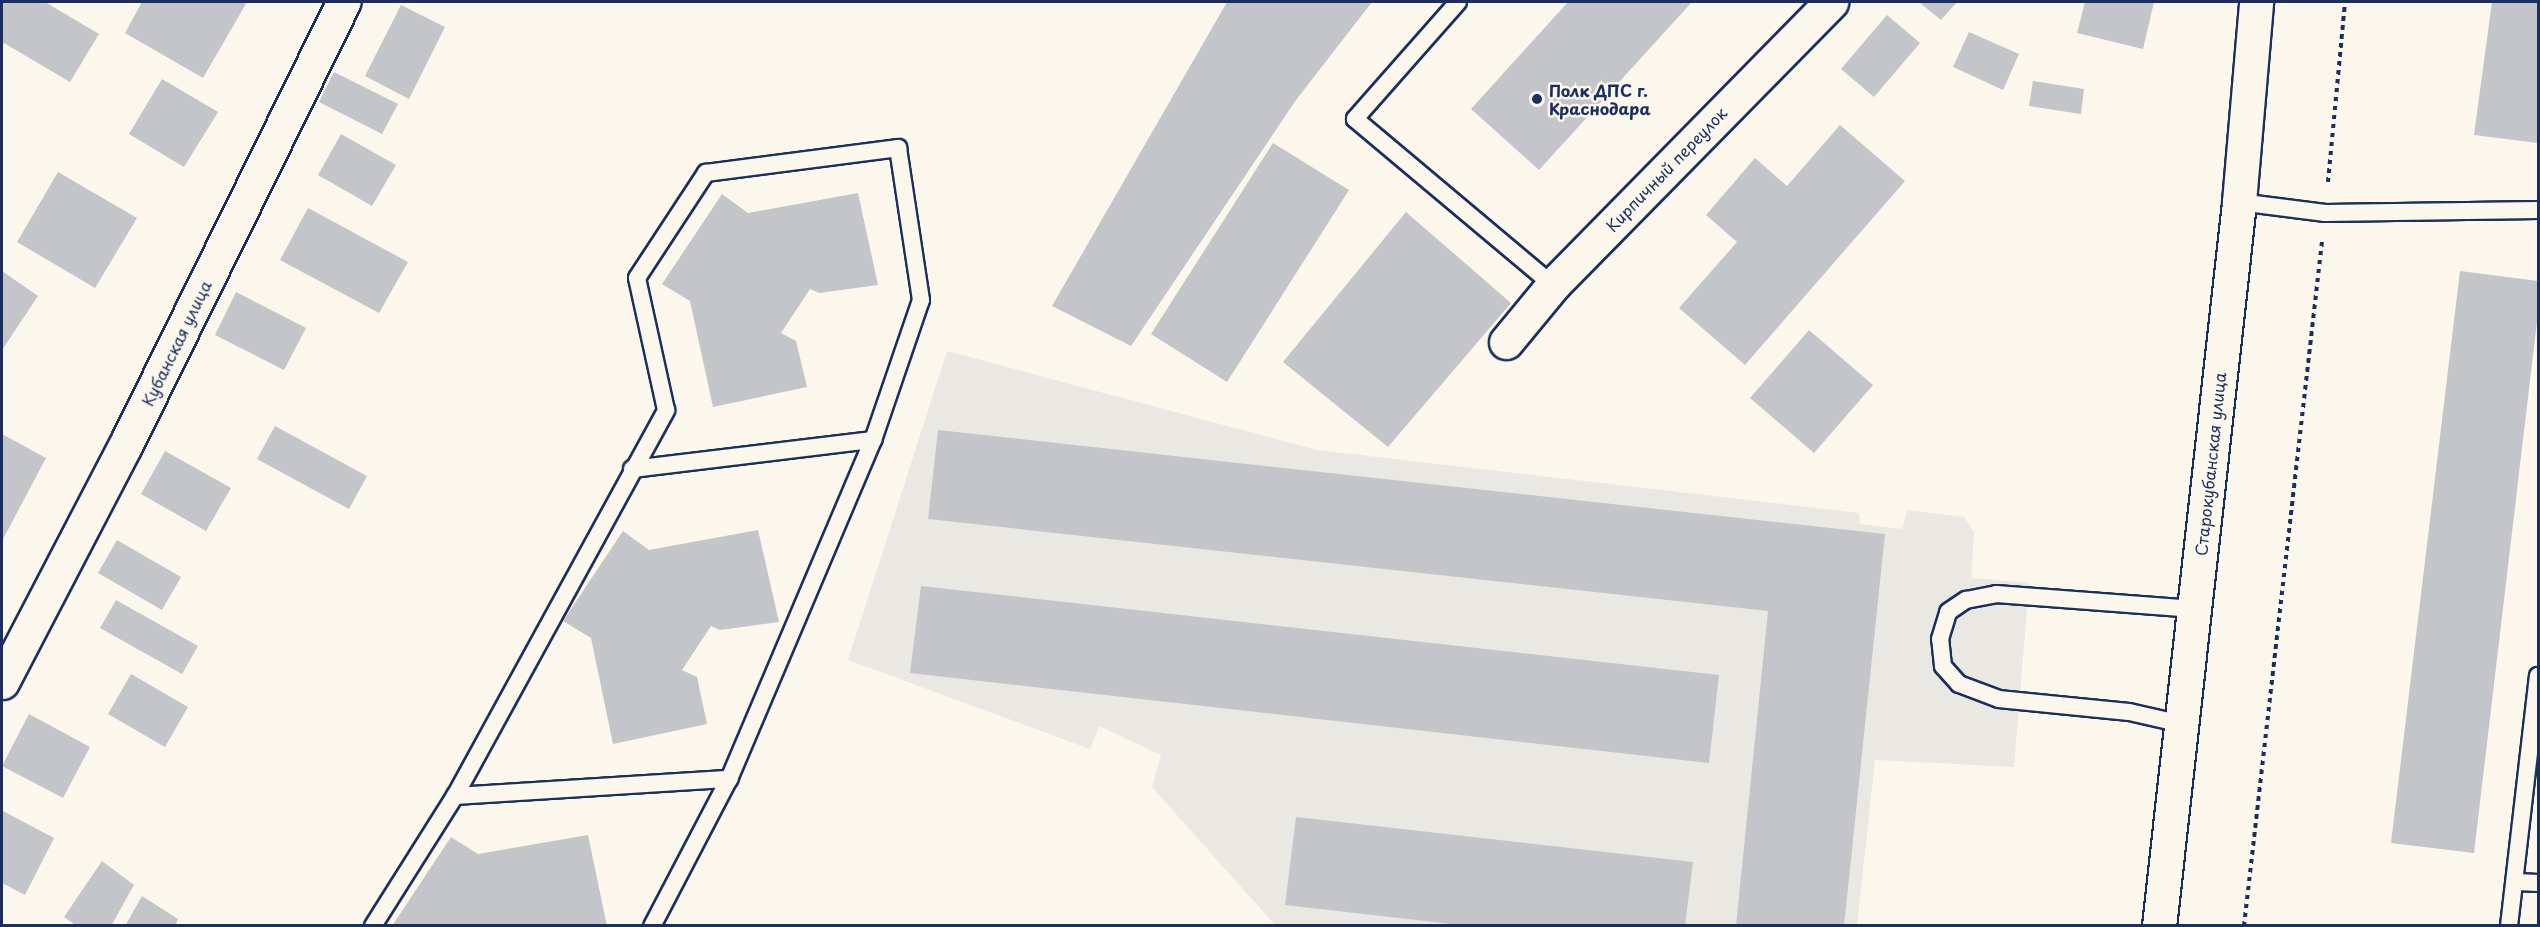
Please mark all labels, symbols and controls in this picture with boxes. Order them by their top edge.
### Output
place label: Полк ДПС г. Краснодара [1549,80,1651,118]
marker: Полк ДПС г. Краснодара [1530,92,1544,106]
street label: Кирпичный переулок [1602,103,1730,235]
street label: Кубанская улица [137,277,215,409]
street label: Старокубанская улица [2191,371,2229,557]

